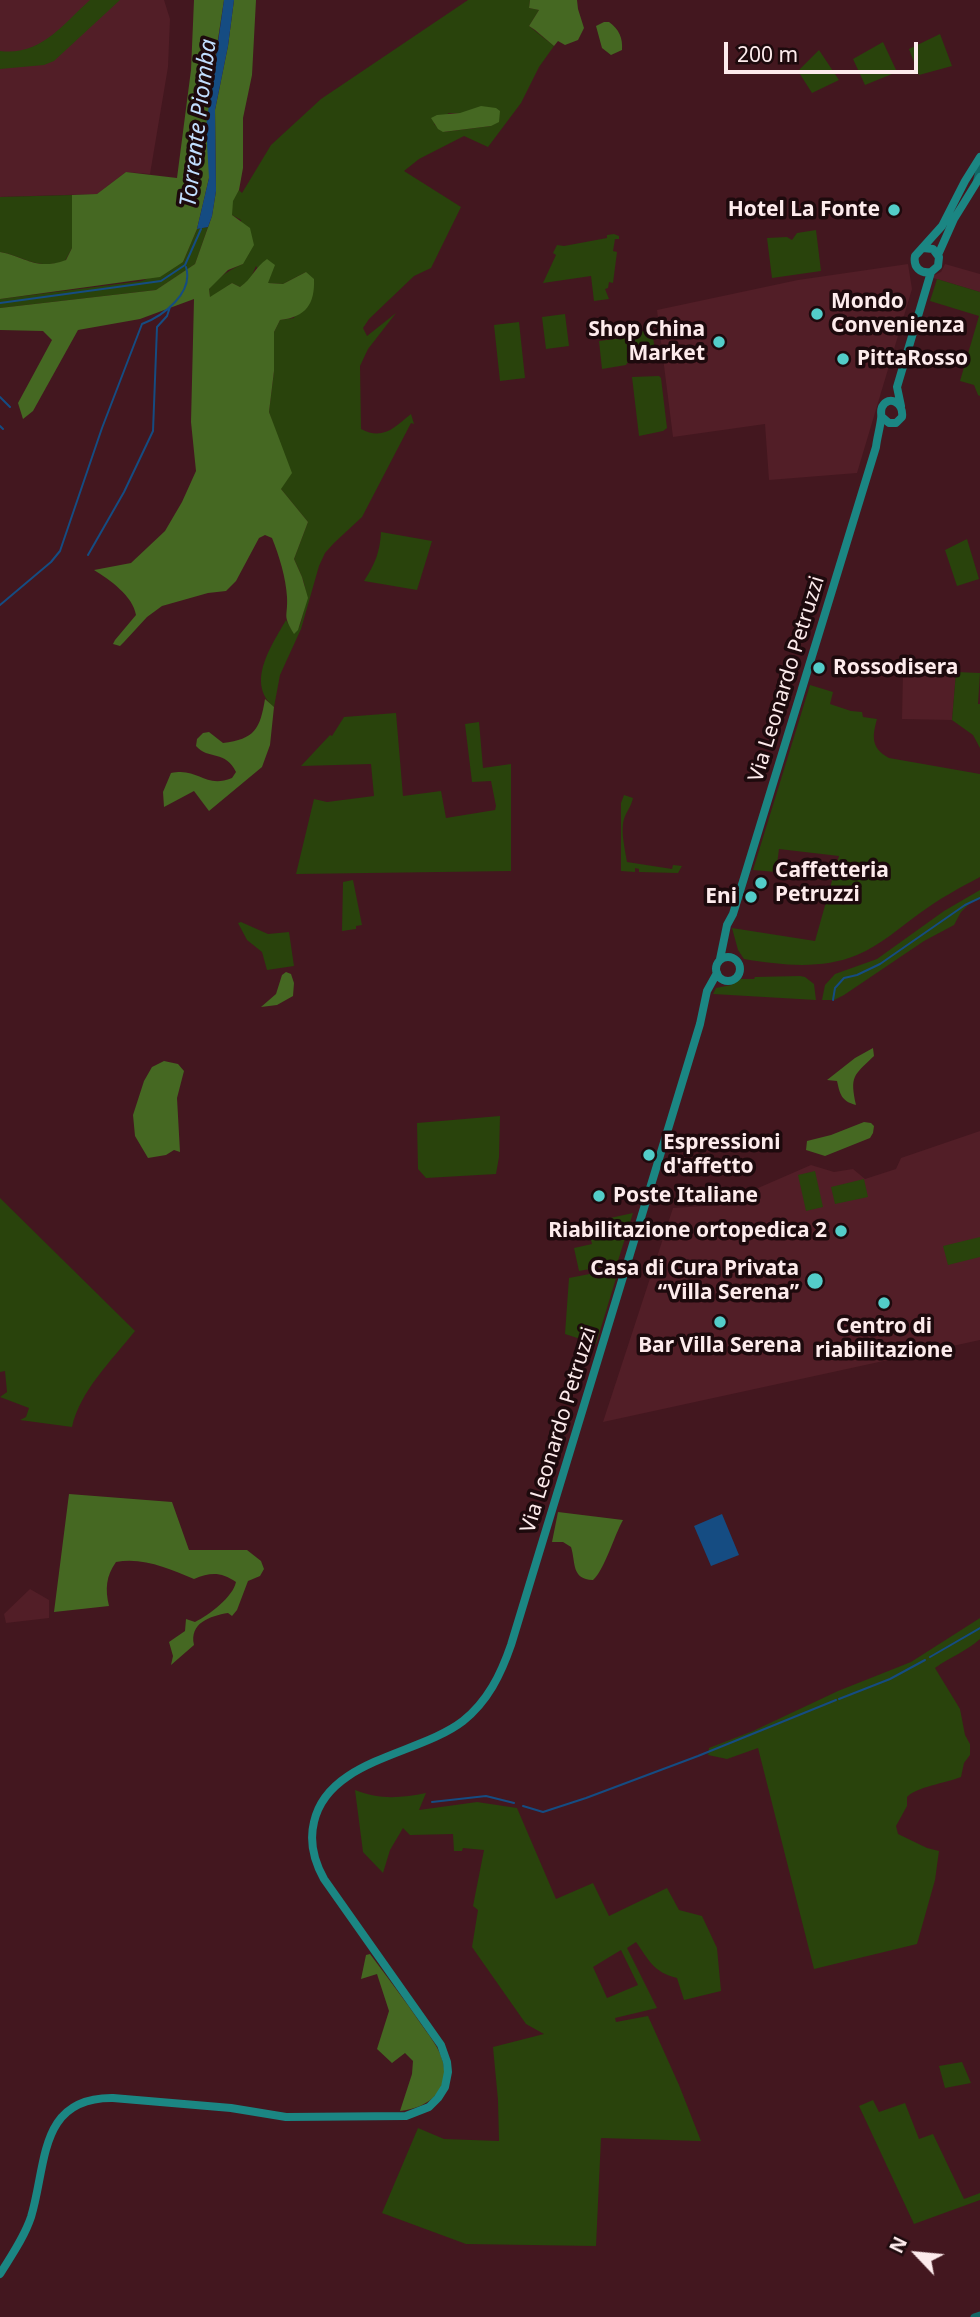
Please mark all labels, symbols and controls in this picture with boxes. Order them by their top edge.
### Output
scale bar [728,28,922,72]
water label: Torrente Piomba [175,37,223,209]
text: 200 m [737,40,798,68]
place label: Hotel La Fonte [728,197,880,223]
marker: Hotel La Fonte [886,202,902,218]
place label: Mondo Convenienza [831,289,965,339]
marker: Mondo Convenienza [809,306,825,322]
place label: Shop China Market [588,317,705,367]
marker: Shop China Market [711,334,727,350]
place label: PittaRosso [857,346,968,372]
marker: PittaRosso [835,351,851,367]
street label: Via Leonardo Petruzzi [744,573,830,785]
place label: Rossodisera [833,655,958,681]
marker: Rossodisera [811,660,827,676]
place label: Caffetteria Petruzzi [775,858,889,908]
marker: Caffetteria Petruzzi [753,875,769,891]
place label: Eni [705,884,737,910]
marker: Eni [743,889,759,905]
place label: Espressioni d'affetto [663,1130,780,1180]
marker: Espressioni d'affetto [641,1147,657,1163]
place label: Poste Italiane [613,1183,758,1209]
marker: Poste Italiane [591,1188,607,1204]
place label: Riabilitazione ortopedica 2 [548,1218,827,1244]
marker: Riabilitazione ortopedica 2 [833,1223,849,1239]
place label: Casa di Cura Privata “Villa Serena” [590,1256,799,1306]
marker: Casa di Cura Privata “Villa Serena” [805,1271,825,1291]
marker: Centro di riabilitazione [876,1295,892,1311]
marker: Bar Villa Serena [712,1314,728,1330]
place label: Centro di riabilitazione [815,1314,953,1364]
street label: Via Leonardo Petruzzi [516,1324,602,1536]
place label: Bar Villa Serena [638,1333,802,1359]
north arrow [882,2219,952,2289]
text: N [883,2232,913,2257]

